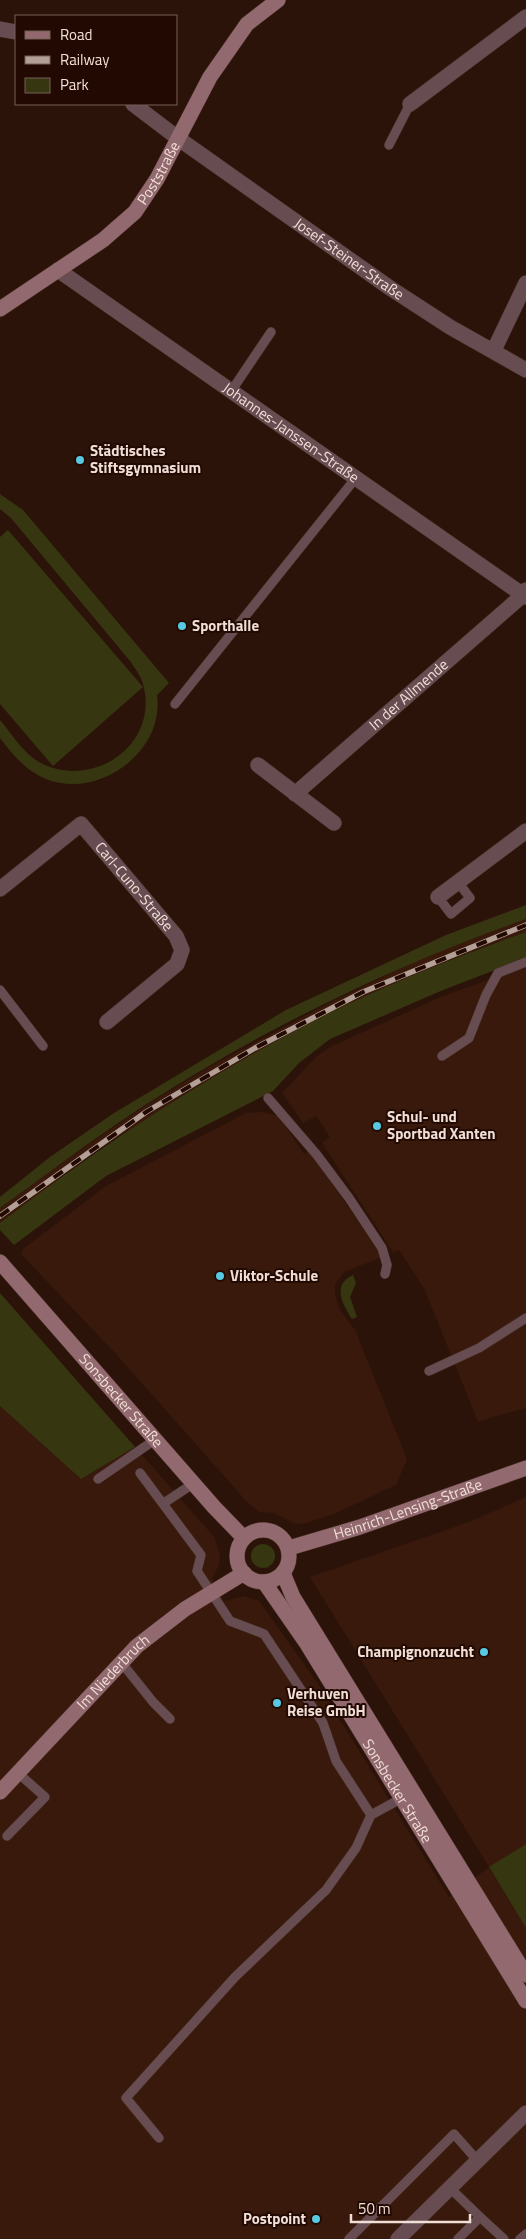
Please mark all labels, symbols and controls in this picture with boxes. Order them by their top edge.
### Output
legend [15,15,178,105]
text: Road [60,23,92,46]
text: Railway [60,48,110,71]
text: Park [60,73,89,96]
street label: Poststraße [131,137,186,209]
street label: Josef-Steiner-Straße [290,212,409,305]
street label: Johannes-Janssen-Straße [218,376,364,488]
place label: Städtisches Stiftsgymnasium [90,439,201,479]
marker: Städtisches Stiftsgymnasium [74,454,86,466]
place label: Sporthalle [192,614,259,637]
marker: Sporthalle [176,620,188,632]
street label: In der Allmende [364,653,453,735]
street label: Carl-Cuno-Straße [90,836,179,936]
place label: Schul- und Sportbad Xanten [387,1105,496,1145]
marker: Schul- und Sportbad Xanten [371,1120,383,1132]
place label: Viktor-Schule [230,1264,319,1287]
marker: Viktor-Schule [214,1270,226,1282]
street label: Sonsbecker Straße [74,1348,169,1452]
street label: Heinrich-Lensing-Straße [331,1473,485,1545]
street label: Im Niederbruch [71,1628,154,1715]
place label: Champignonzucht [357,1640,475,1663]
marker: Champignonzucht [478,1646,490,1658]
place label: Verhuven Reise GmbH [287,1682,366,1722]
marker: Verhuven Reise GmbH [271,1697,283,1709]
street label: Sonsbecker Straße [357,1734,438,1847]
scale bar [351,2192,470,2224]
text: 50 m [358,2197,391,2220]
place label: Postpoint [243,2207,307,2230]
marker: Postpoint [310,2213,322,2225]

